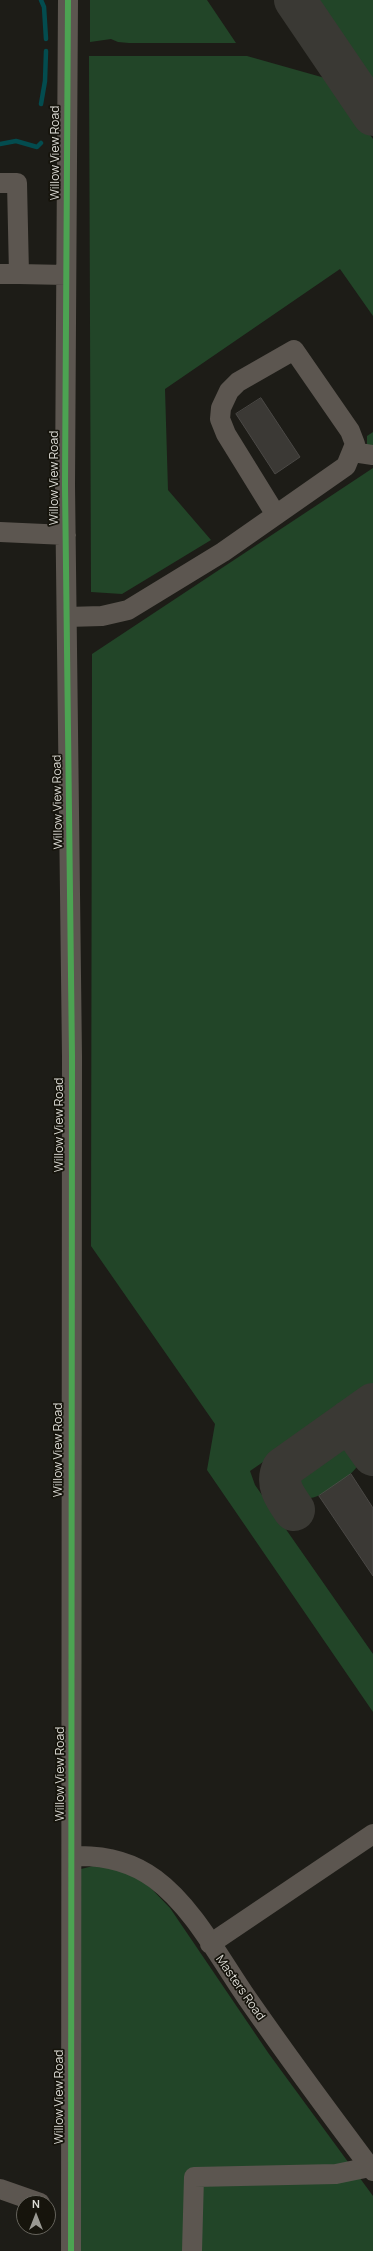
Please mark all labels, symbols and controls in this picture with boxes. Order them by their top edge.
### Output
street label: Willow View Road [49,106,63,200]
street label: Willow View Road [48,431,62,525]
street label: Willow View Road [50,755,66,849]
street label: Willow View Road [53,1078,67,1172]
street label: Willow View Road [52,1403,66,1497]
street label: Willow View Road [54,1727,68,1821]
street label: Masters Road [212,1953,268,2023]
street label: Willow View Road [53,2050,67,2144]
north arrow [16,2195,56,2235]
text: N [32,2196,40,2211]

